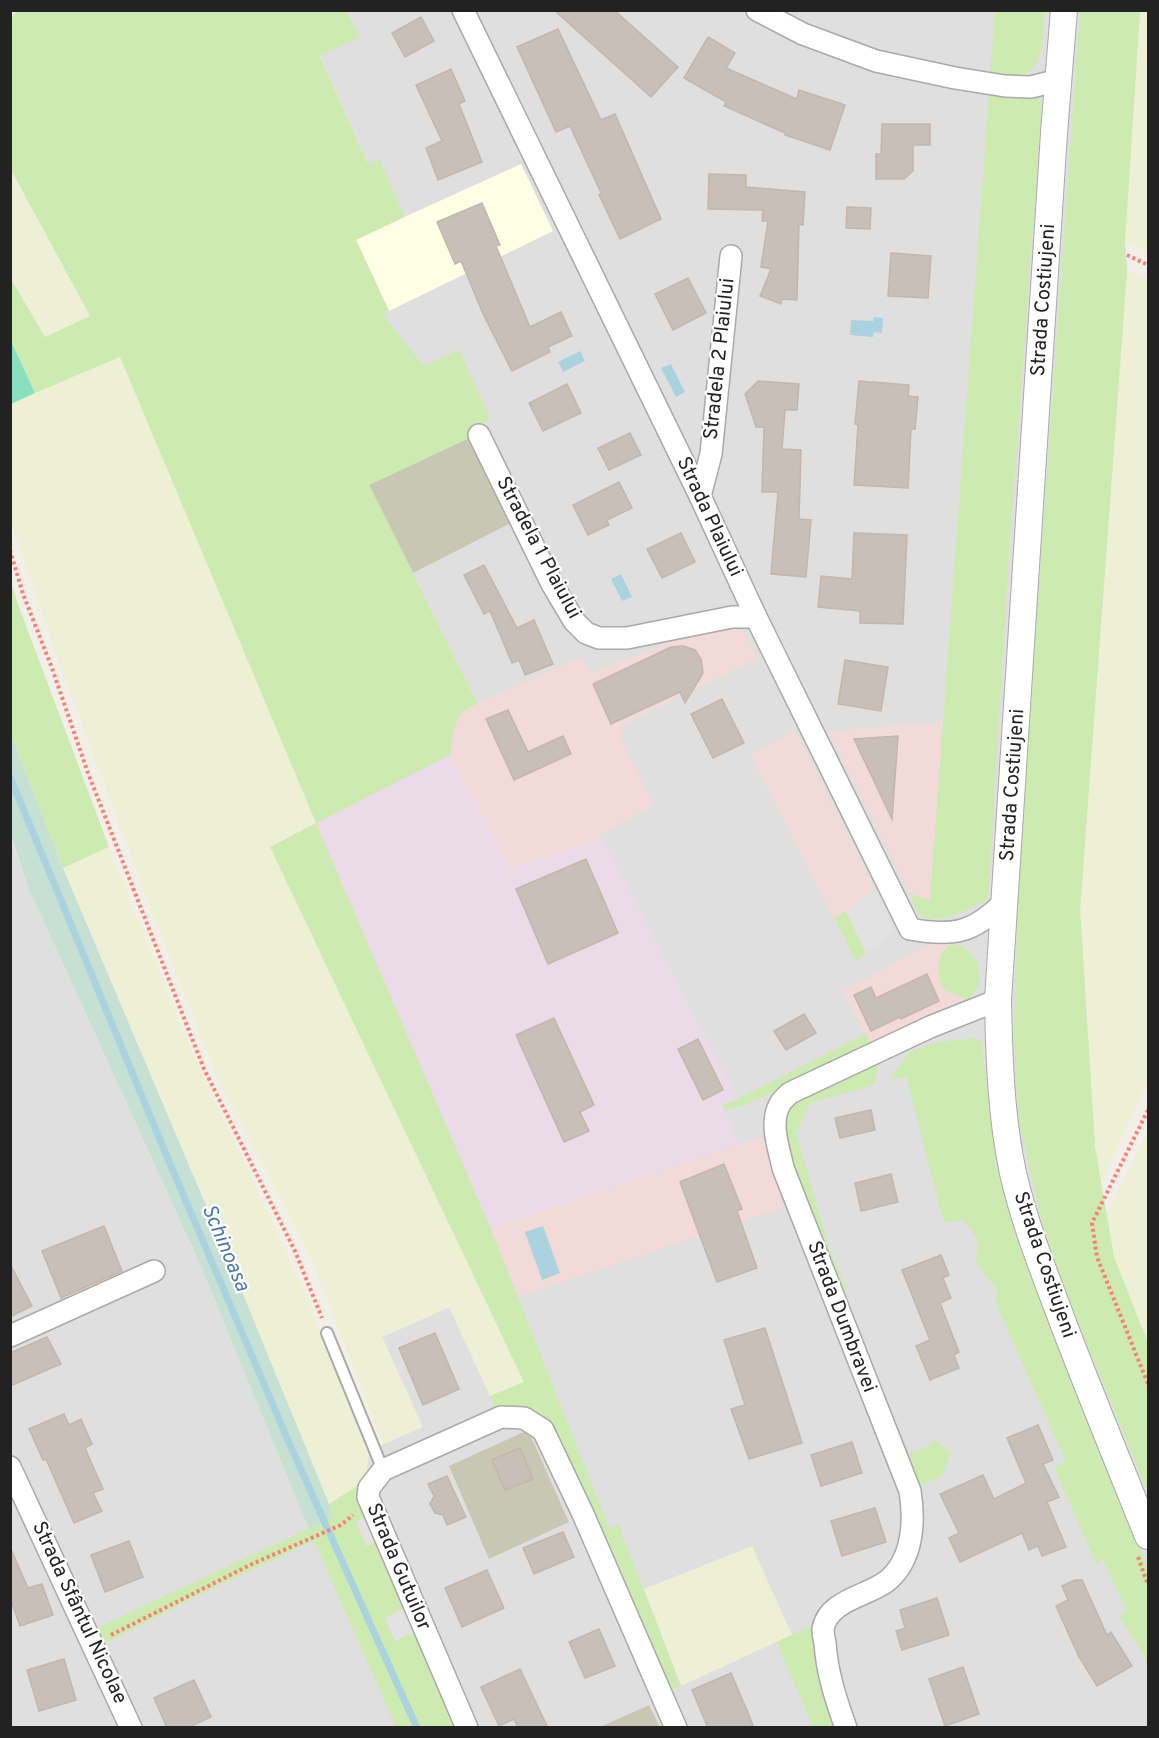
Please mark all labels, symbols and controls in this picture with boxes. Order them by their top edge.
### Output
street label: Strada Costiujeni [1026,223,1062,377]
street label: Stradela 2 Plaiului [699,277,741,441]
street label: Strada Plaiului [670,453,748,581]
street label: Stradela 1 Plaiului [490,472,586,624]
street label: Strada Costiujeni [995,708,1031,862]
street label: Strada Costiujeni [1007,1188,1081,1342]
water label: Schinoasa [195,1200,255,1296]
street label: Strada Dumbravei [800,1238,882,1396]
street label: Strada Gutuilor [360,1499,437,1635]
street label: Strada Sfântul Nicolae [25,1518,133,1708]

